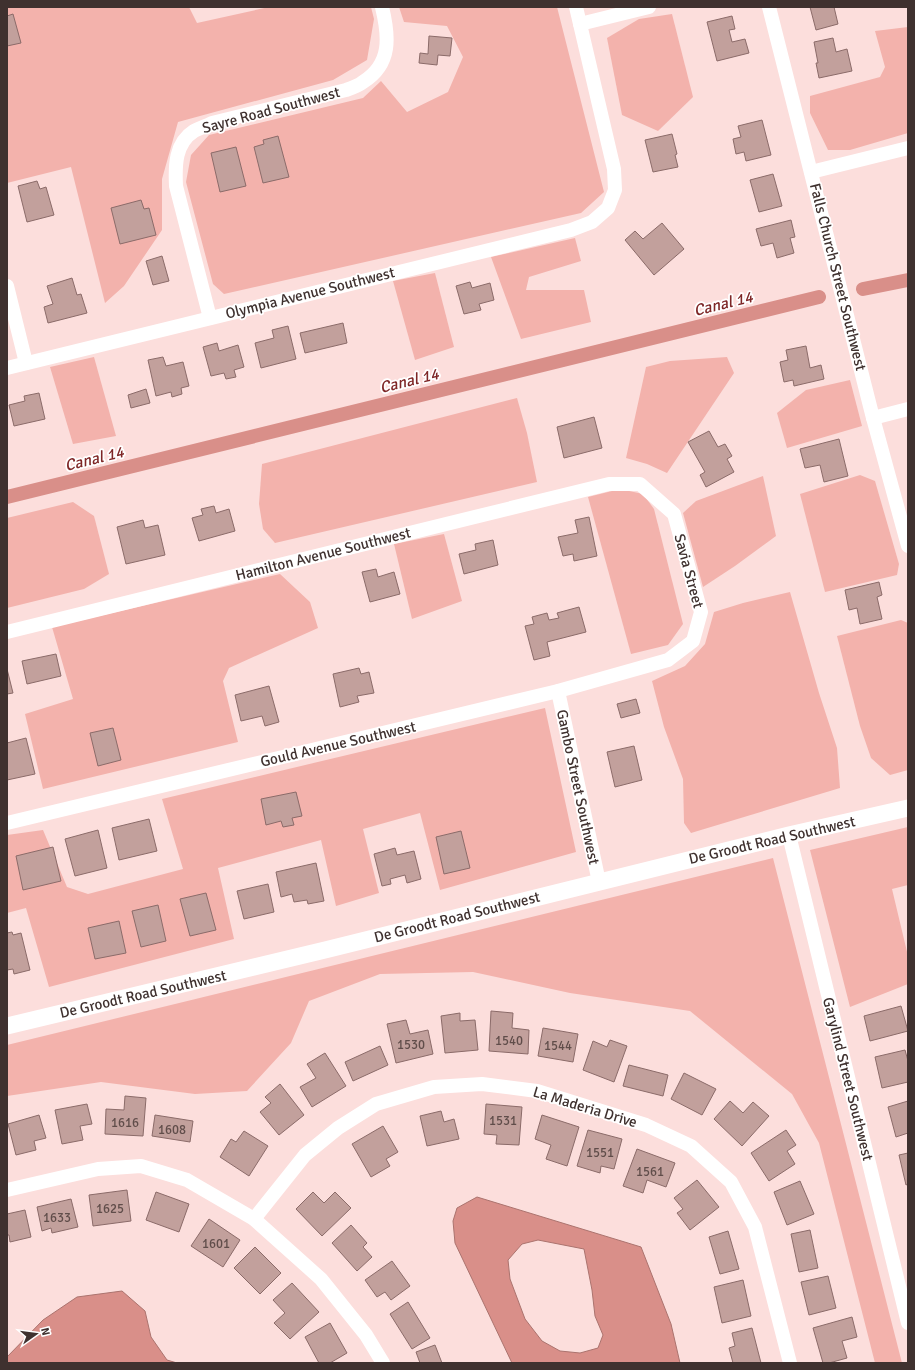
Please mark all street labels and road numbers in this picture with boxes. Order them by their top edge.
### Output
street label: Sayre Road Southwest [200,83,342,137]
street label: Falls Church Street Southwest [806,181,870,373]
street label: Olympia Avenue Southwest [224,263,396,323]
street label: Hamilton Avenue Southwest [233,523,413,585]
street label: Savia Street [670,532,708,610]
street label: Gambo Street Southwest [553,708,603,866]
street label: Gould Avenue Southwest [259,717,417,771]
street label: De Groodt Road Southwest [687,812,857,868]
street label: De Groodt Road Southwest [372,888,542,946]
street label: De Groodt Road Southwest [58,966,228,1022]
street label: Garylind Street Southwest [819,995,877,1163]
street label: La Maderia Drive [531,1083,639,1131]

